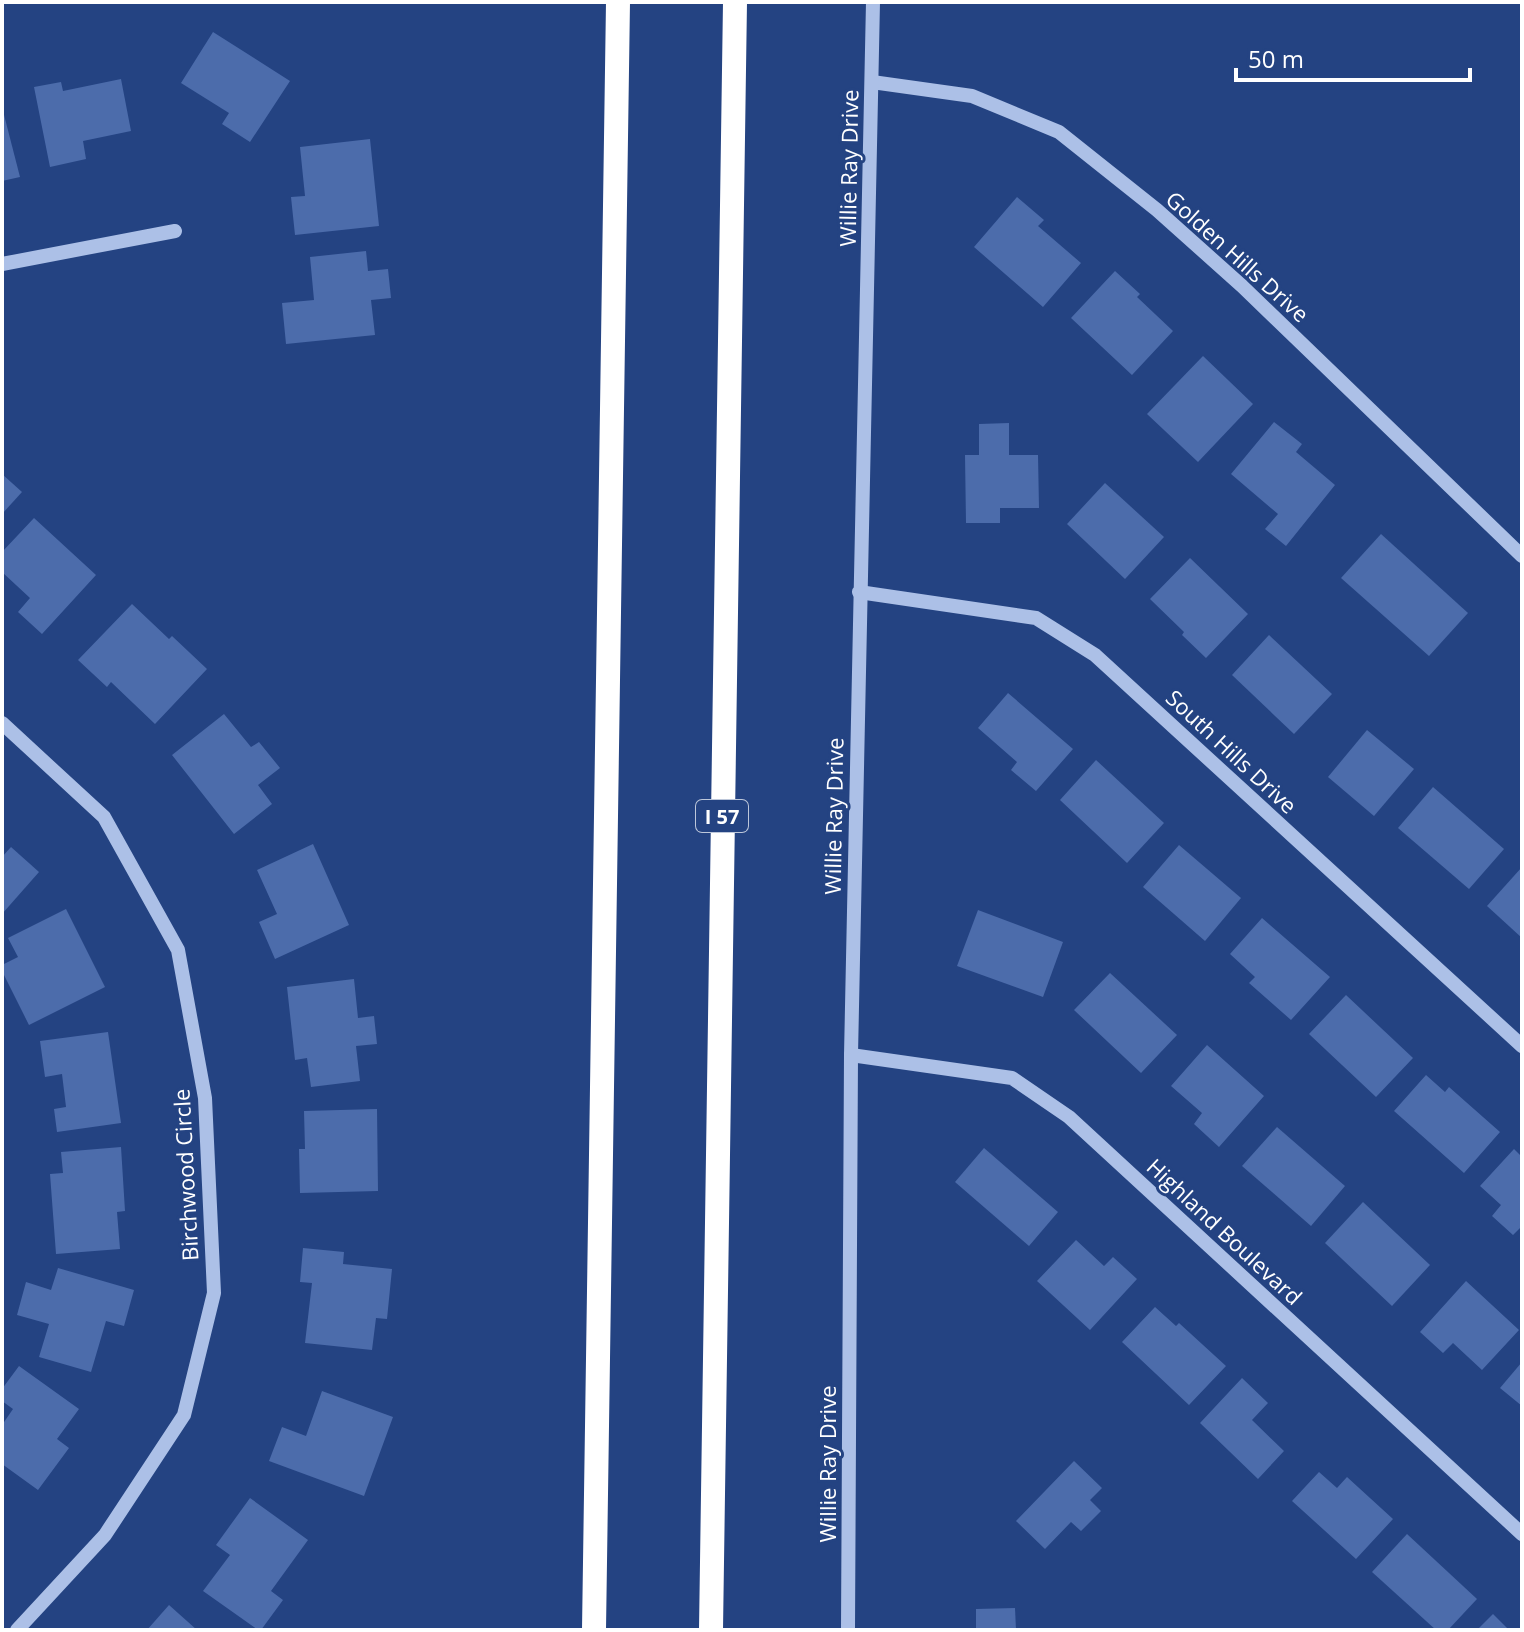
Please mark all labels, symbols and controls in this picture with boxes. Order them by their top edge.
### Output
scale bar [1236,32,1470,82]
text: 50 m [1248,42,1304,75]
street label: Willie Ray Drive [832,89,864,247]
street label: Golden Hills Drive [1160,184,1316,328]
street label: South Hills Drive [1160,682,1304,820]
street label: Willie Ray Drive [817,737,849,895]
road number: I 57 [696,800,748,832]
street label: Birchwood Circle [166,1088,204,1262]
street label: Highland Boulevard [1141,1151,1309,1311]
street label: Willie Ray Drive [812,1386,842,1543]

